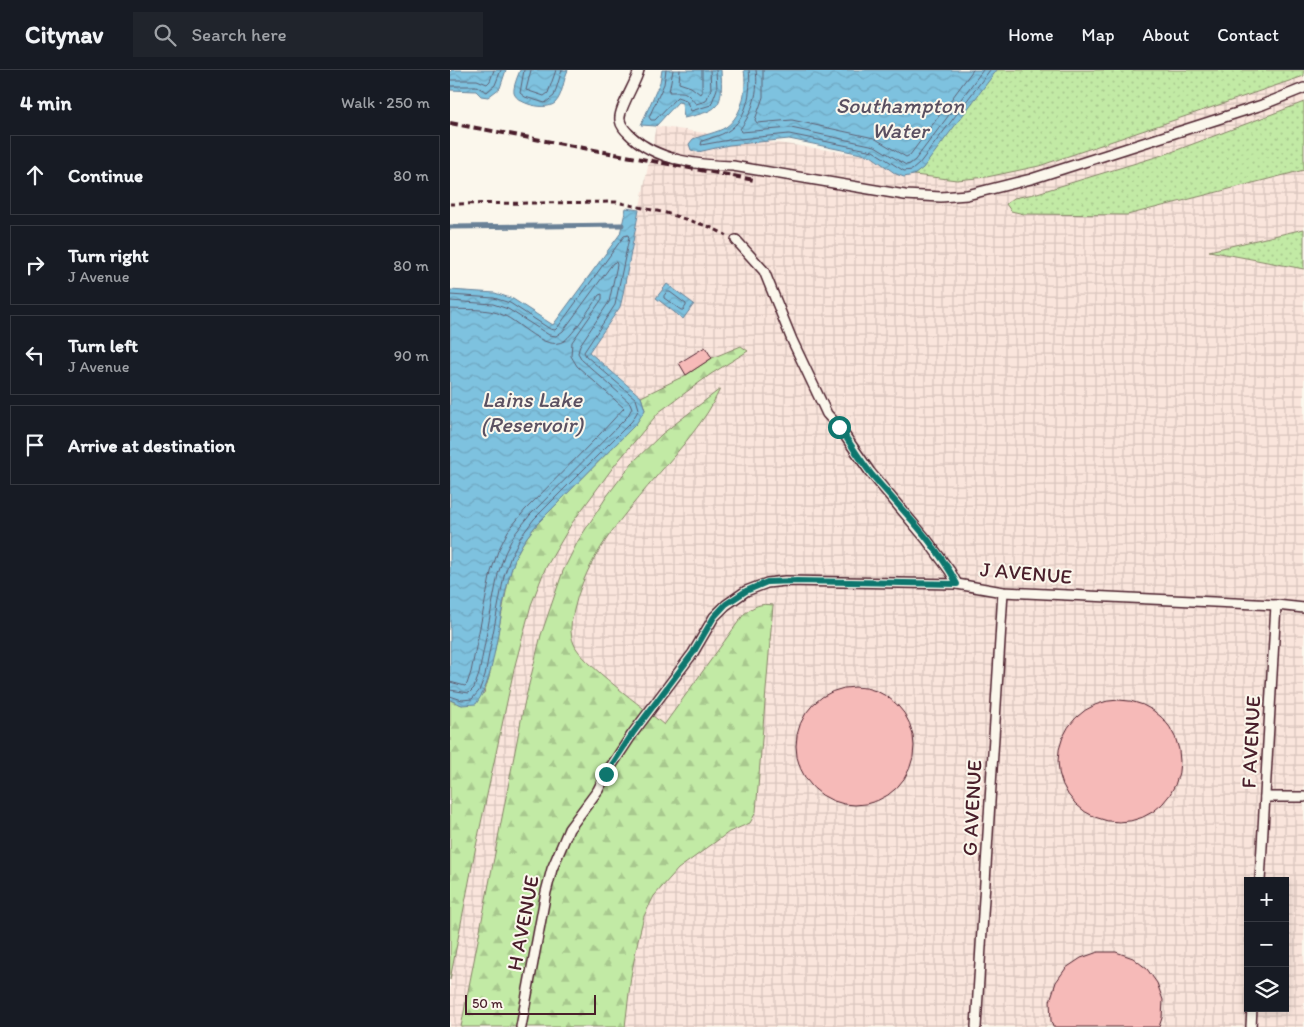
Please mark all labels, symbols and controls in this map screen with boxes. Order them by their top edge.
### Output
search box [133,12,483,57]
text: Citynav [25,20,103,49]
icon: search [151,21,179,49]
text: Search here [191,23,287,46]
text: Home [1008,24,1054,46]
text: Map [1082,24,1115,46]
text: About [1143,24,1189,46]
text: Contact [1217,24,1279,46]
text: 4 min [20,90,72,115]
water label: Southampton Water [836,92,965,144]
text: Walk · 250 m [341,93,430,112]
icon: ahead [21,161,49,189]
text: Continue [68,164,143,187]
text: 80 m [393,166,429,185]
text: Turn right [68,244,149,267]
icon: right [21,251,49,279]
text: 80 m [393,256,429,275]
text: J Avenue [68,267,129,286]
text: Turn left [68,334,138,357]
icon: left [21,341,49,369]
text: 90 m [394,346,429,365]
text: J Avenue [68,357,129,376]
water label: Lains Lake (Reservoir) [481,386,584,438]
route start [828,416,851,439]
icon: arrive [21,431,49,459]
text: Arrive at destination [68,434,235,457]
street label: J AVENUE [979,556,1073,589]
street label: F AVENUE [1236,695,1265,789]
street label: G AVENUE [956,759,987,857]
route end [595,763,618,786]
street label: H AVENUE [501,873,544,973]
map controls [1244,877,1289,1012]
button: + [1244,877,1289,922]
button: − [1244,922,1289,967]
button: layers [1244,967,1289,1012]
scale bar [465,992,596,1015]
text: 50 m [472,995,503,1012]

